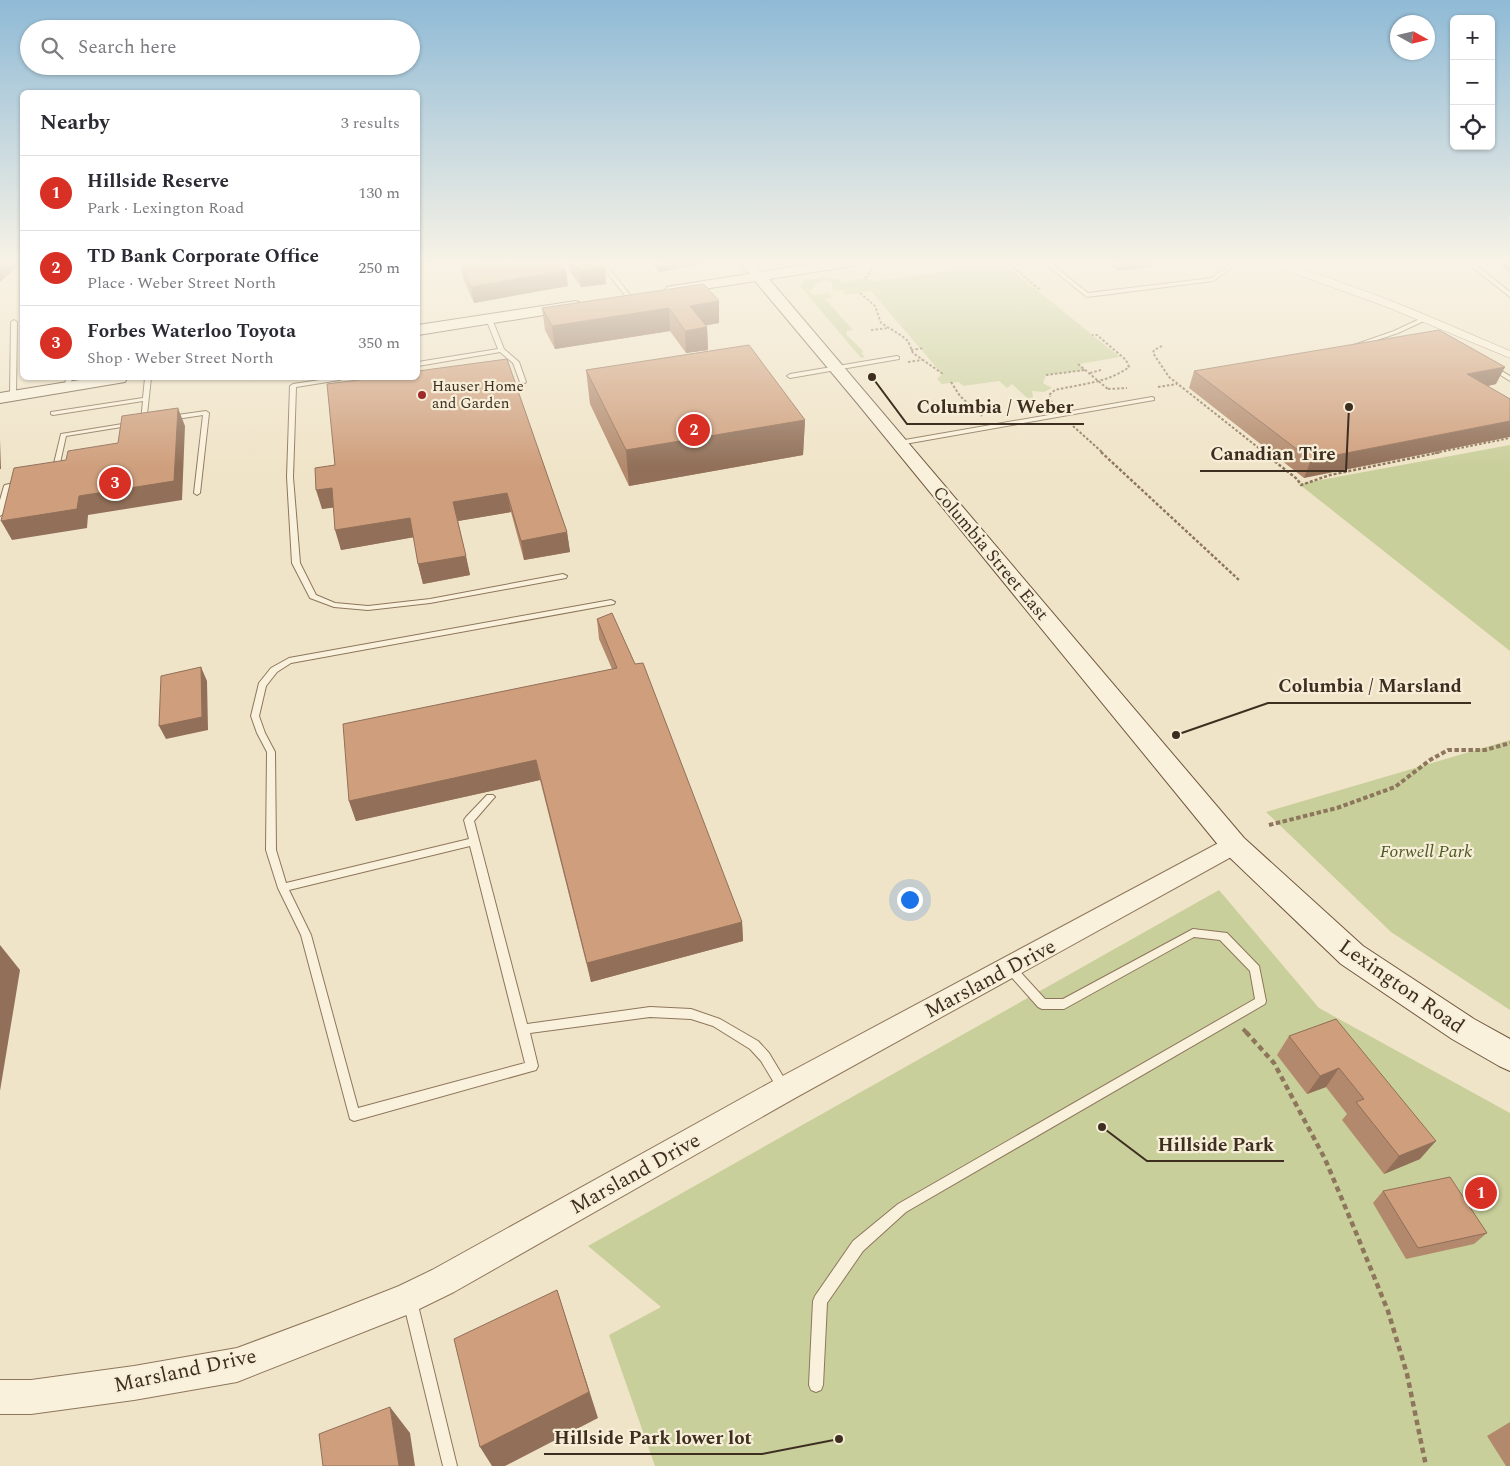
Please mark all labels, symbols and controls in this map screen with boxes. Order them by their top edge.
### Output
north arrow [1390,15,1435,60]
map controls [1450,15,1495,150]
button: + [1450,15,1495,60]
search box [20,20,420,75]
text: Search here [78,33,177,62]
icon: search [38,34,66,62]
button: − [1450,60,1495,105]
button: locate [1450,105,1495,150]
text: Nearby [40,107,110,139]
text: 3 results [341,111,400,135]
text: Hillside Reserve [87,167,229,196]
text: 1 [52,181,60,205]
text: 130 m [358,181,400,205]
text: Park · Lexington Road [87,196,244,220]
text: TD Bank Corporate Office [87,242,319,271]
text: 2 [52,256,60,280]
text: 250 m [358,256,400,280]
text: Place · Weber Street North [87,271,276,295]
text: Forbes Waterloo Toyota [87,317,296,346]
text: 3 [52,331,60,355]
text: 350 m [358,331,400,355]
text: Shop · Weber Street North [87,346,274,370]
place label: Hauser Home and Garden [432,375,524,415]
marker: Hauser Home and Garden [416,389,428,401]
callout: Columbia / Weber [907,390,1084,424]
text: Columbia / Weber [917,393,1074,422]
pin: 2 [678,411,710,449]
callout: Canadian Tire [1200,437,1346,471]
text: Canadian Tire [1210,440,1336,469]
pin: 3 [99,464,131,502]
street label: Columbia Street East [926,480,1055,627]
callout: Columbia / Marsland [1268,669,1471,703]
text: Columbia / Marsland [1278,672,1462,701]
park label: Forwell Park [1380,838,1473,865]
your location [897,887,923,913]
street label: Marsland Drive [919,931,1062,1027]
street label: Lexington Road [1332,931,1471,1042]
street label: Marsland Drive [564,1125,707,1223]
callout: Hillside Park [1147,1127,1284,1161]
text: Hillside Park [1158,1131,1275,1160]
pin: 1 [1465,1174,1497,1212]
street label: Marsland Drive [111,1340,259,1402]
callout: Hillside Park lower lot [544,1420,762,1454]
text: Hillside Park lower lot [554,1424,752,1453]

